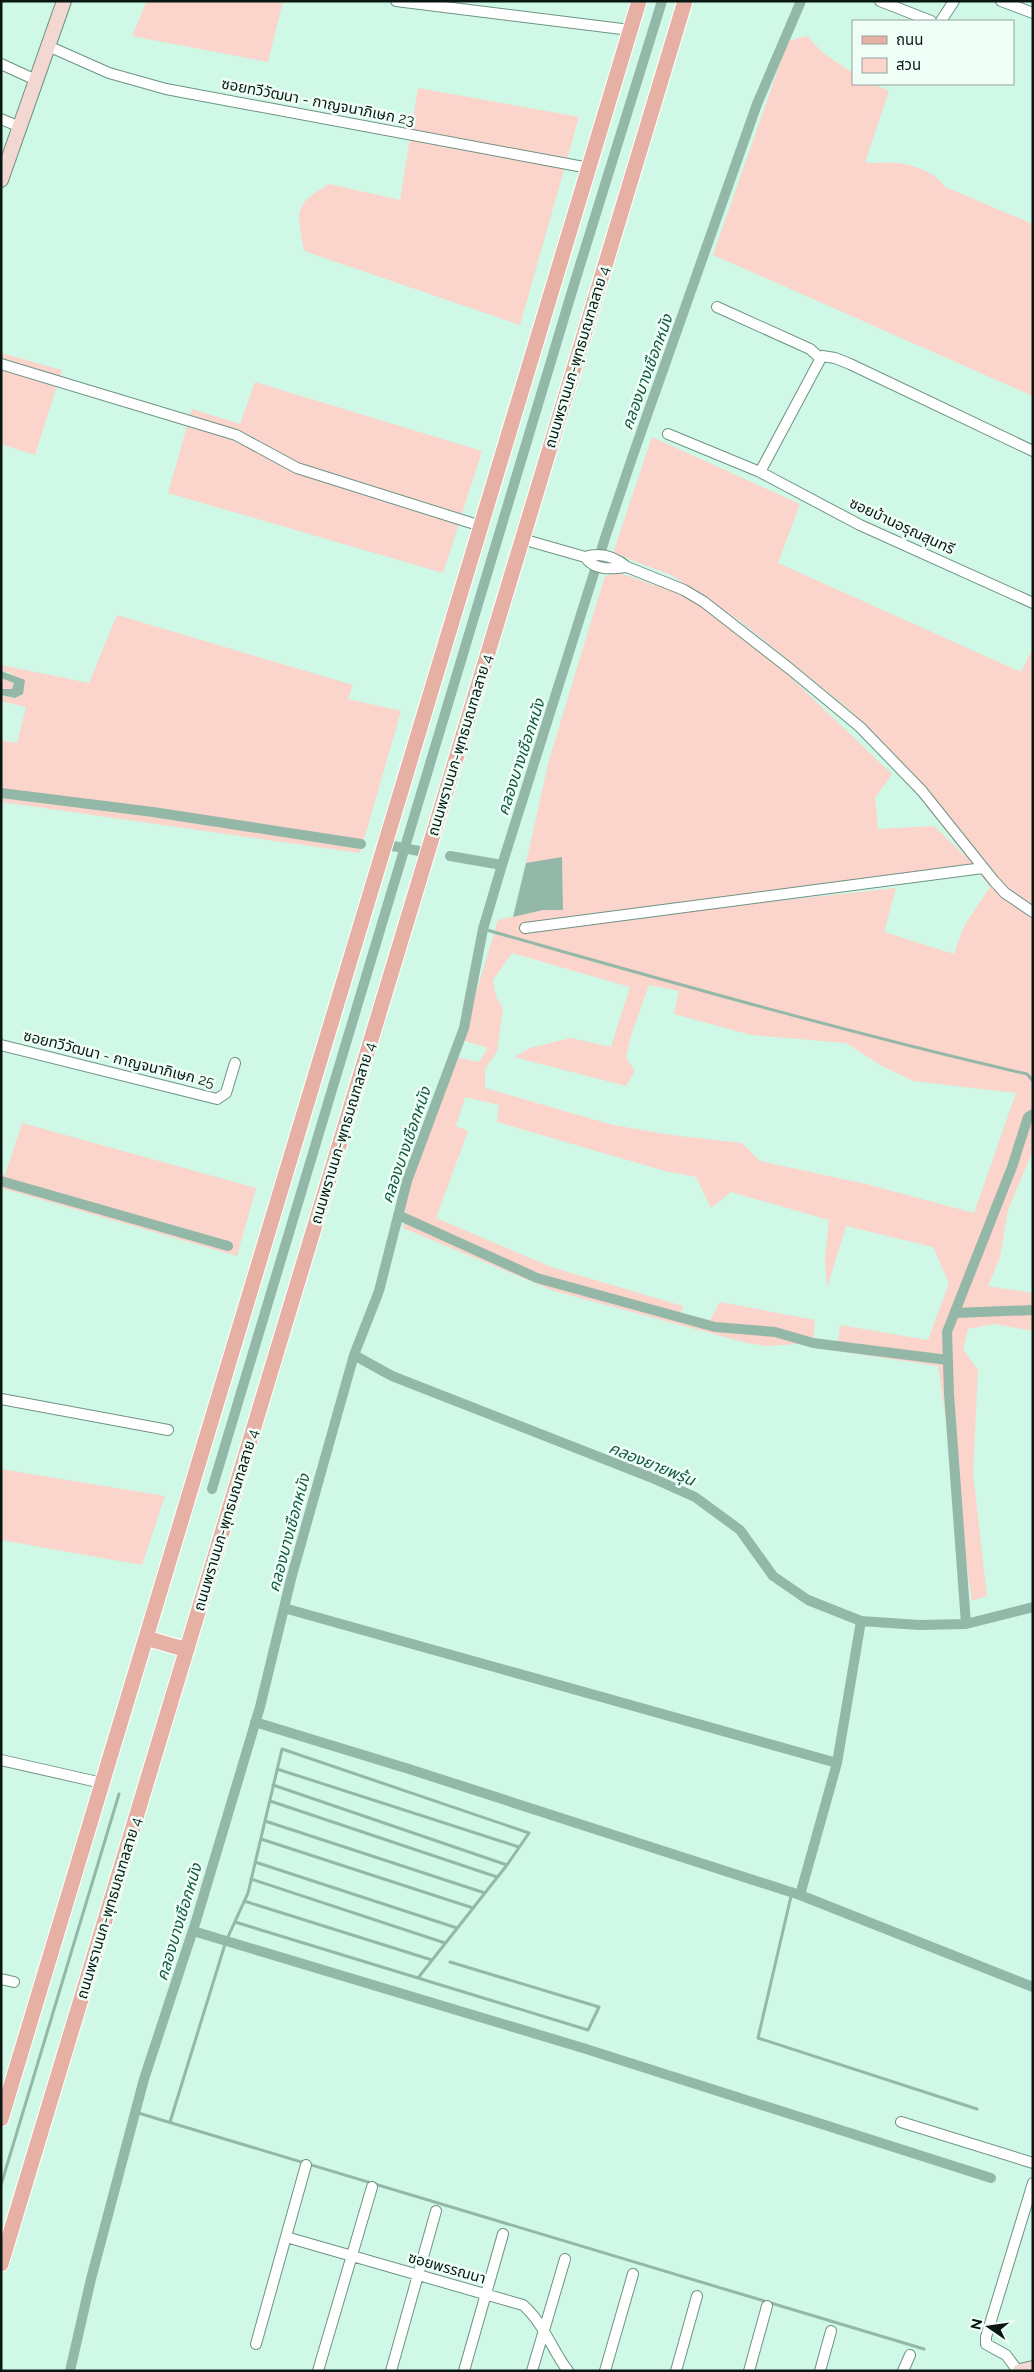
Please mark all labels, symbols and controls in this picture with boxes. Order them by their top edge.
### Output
legend [852,20,1014,85]
text: ถนน [896,31,923,49]
text: สวน [896,56,921,74]
street label: ซอยทวีวัฒนา - กาญจนาภิเษก 23 [220,74,416,130]
street label: ถนนพรานนก-พุทธมณฑลสาย 4 [541,264,613,450]
water label: คลองบางเชือกหนัง [617,310,677,432]
street label: ซอยบ้านอรุณสุนทรี [847,494,957,558]
street label: ถนนพรานนก-พุทธมณฑลสาย 4 [424,652,496,838]
water label: คลองบางเชือกหนัง [493,695,549,818]
street label: ซอยทวีวัฒนา - กาญจนาภิเษก 25 [22,1027,216,1091]
street label: ถนนพรานนก-พุทธมณฑลสาย 4 [307,1040,379,1226]
water label: คลองบางเชือกหนัง [377,1083,435,1205]
street label: ถนนพรานนก-พุทธมณฑลสาย 4 [190,1427,262,1613]
water label: คลองยายพรุ้น [606,1438,699,1491]
water label: คลองบางเชือกหนัง [264,1471,314,1594]
street label: ถนนพรานนก-พุทธมณฑลสาย 4 [73,1815,145,2001]
water label: คลองบางเชือกหนัง [152,1860,206,1983]
street label: ซอยพรรณนา [406,2248,488,2288]
north arrow [964,2302,1014,2352]
text: N [967,2317,985,2331]

